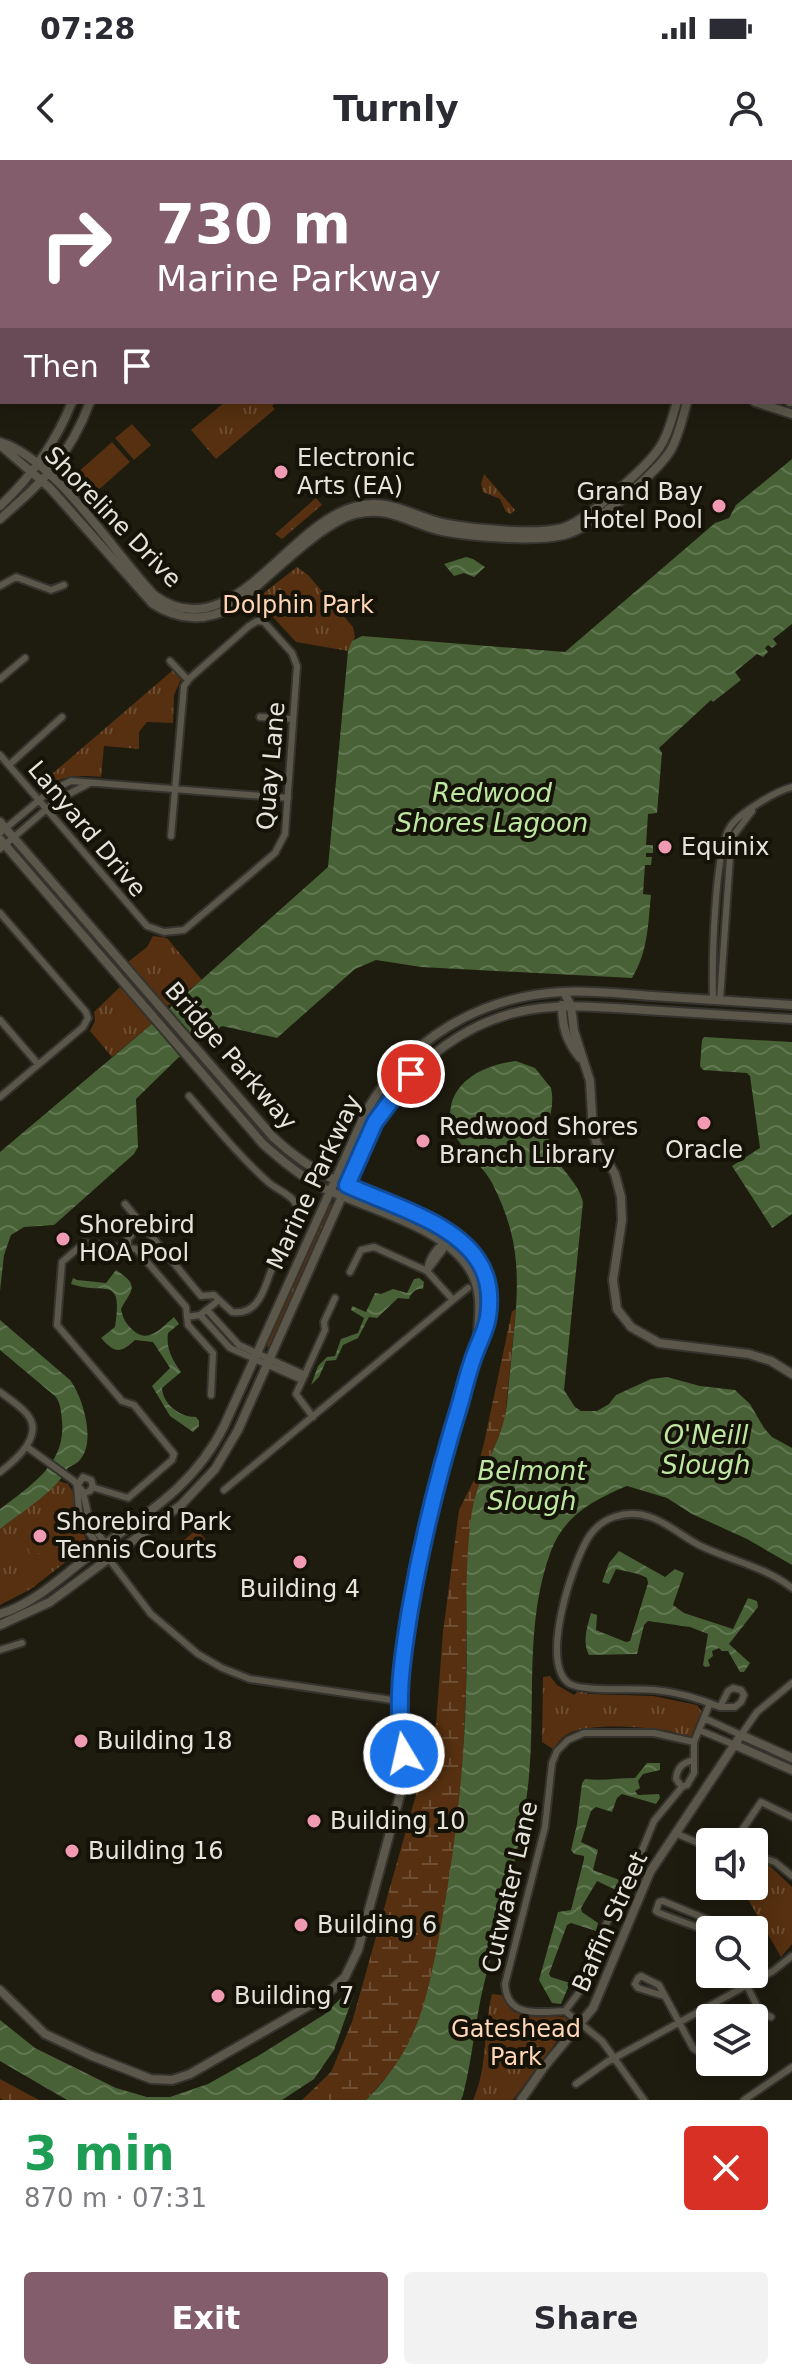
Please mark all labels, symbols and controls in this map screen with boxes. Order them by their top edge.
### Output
text: 07:28 [40,11,136,46]
icon: back [24,86,68,130]
icon: person [724,86,768,130]
text: Turnly [333,88,459,129]
text: 730 m [156,191,351,256]
icon: right [24,192,128,296]
text: Marine Parkway [156,258,441,299]
icon: arrive [115,344,159,388]
text: Then [24,349,99,384]
street label: Shoreline Drive [39,441,187,593]
place label: Electronic Arts (EA) [297,444,415,500]
marker: Electronic Arts (EA) [272,463,290,481]
place label: Grand Bay Hotel Pool [576,478,703,534]
marker: Grand Bay Hotel Pool [710,497,728,515]
park label: Dolphin Park [222,591,374,619]
street label: Quay Lane [251,701,291,831]
street label: Lanyard Drive [22,755,152,903]
water label: Redwood Shores Lagoon [396,778,588,838]
place label: Equinix [681,833,769,861]
marker: Equinix [656,838,674,856]
street label: Bridge Parkway [159,977,303,1135]
pin [377,1040,445,1108]
icon: arrive [389,1052,433,1096]
street label: Marine Parkway [261,1090,367,1274]
place label: Redwood Shores Branch Library [439,1113,638,1169]
marker: Oracle [695,1114,713,1132]
marker: Redwood Shores Branch Library [414,1132,432,1150]
place label: Oracle [665,1136,743,1164]
place label: Shorebird HOA Pool [79,1211,195,1267]
marker: Shorebird HOA Pool [54,1230,72,1248]
water label: O'Neill Slough [661,1420,751,1480]
water label: Belmont Slough [478,1456,587,1516]
place label: Shorebird Park Tennis Courts [55,1508,231,1564]
marker: Shorebird Park Tennis Courts [31,1527,49,1545]
marker: Building 4 [291,1553,309,1571]
place label: Building 4 [240,1575,360,1603]
position arrow [362,1712,446,1796]
place label: Building 18 [97,1727,233,1755]
marker: Building 18 [72,1732,90,1750]
street label: Cutwater Lane [477,1798,543,1976]
place label: Building 10 [330,1807,466,1835]
marker: Building 10 [305,1812,323,1830]
map controls [696,1828,768,2076]
button: sound [696,1828,768,1900]
place label: Building 16 [88,1837,224,1865]
marker: Building 16 [63,1842,81,1860]
street label: Baffin Street [567,1848,653,1996]
place label: Building 6 [317,1911,437,1939]
marker: Building 6 [292,1916,310,1934]
button: search [696,1916,768,1988]
place label: Building 7 [234,1982,354,2010]
marker: Building 7 [209,1987,227,2005]
button: layers [696,2004,768,2076]
park label: Gateshead Park [451,2015,581,2071]
text: 3 min [24,2125,175,2181]
button: close [684,2126,768,2210]
text: 870 m · 07:31 [24,2183,207,2213]
button: Exit [24,2272,388,2364]
button: Share [404,2272,768,2364]

